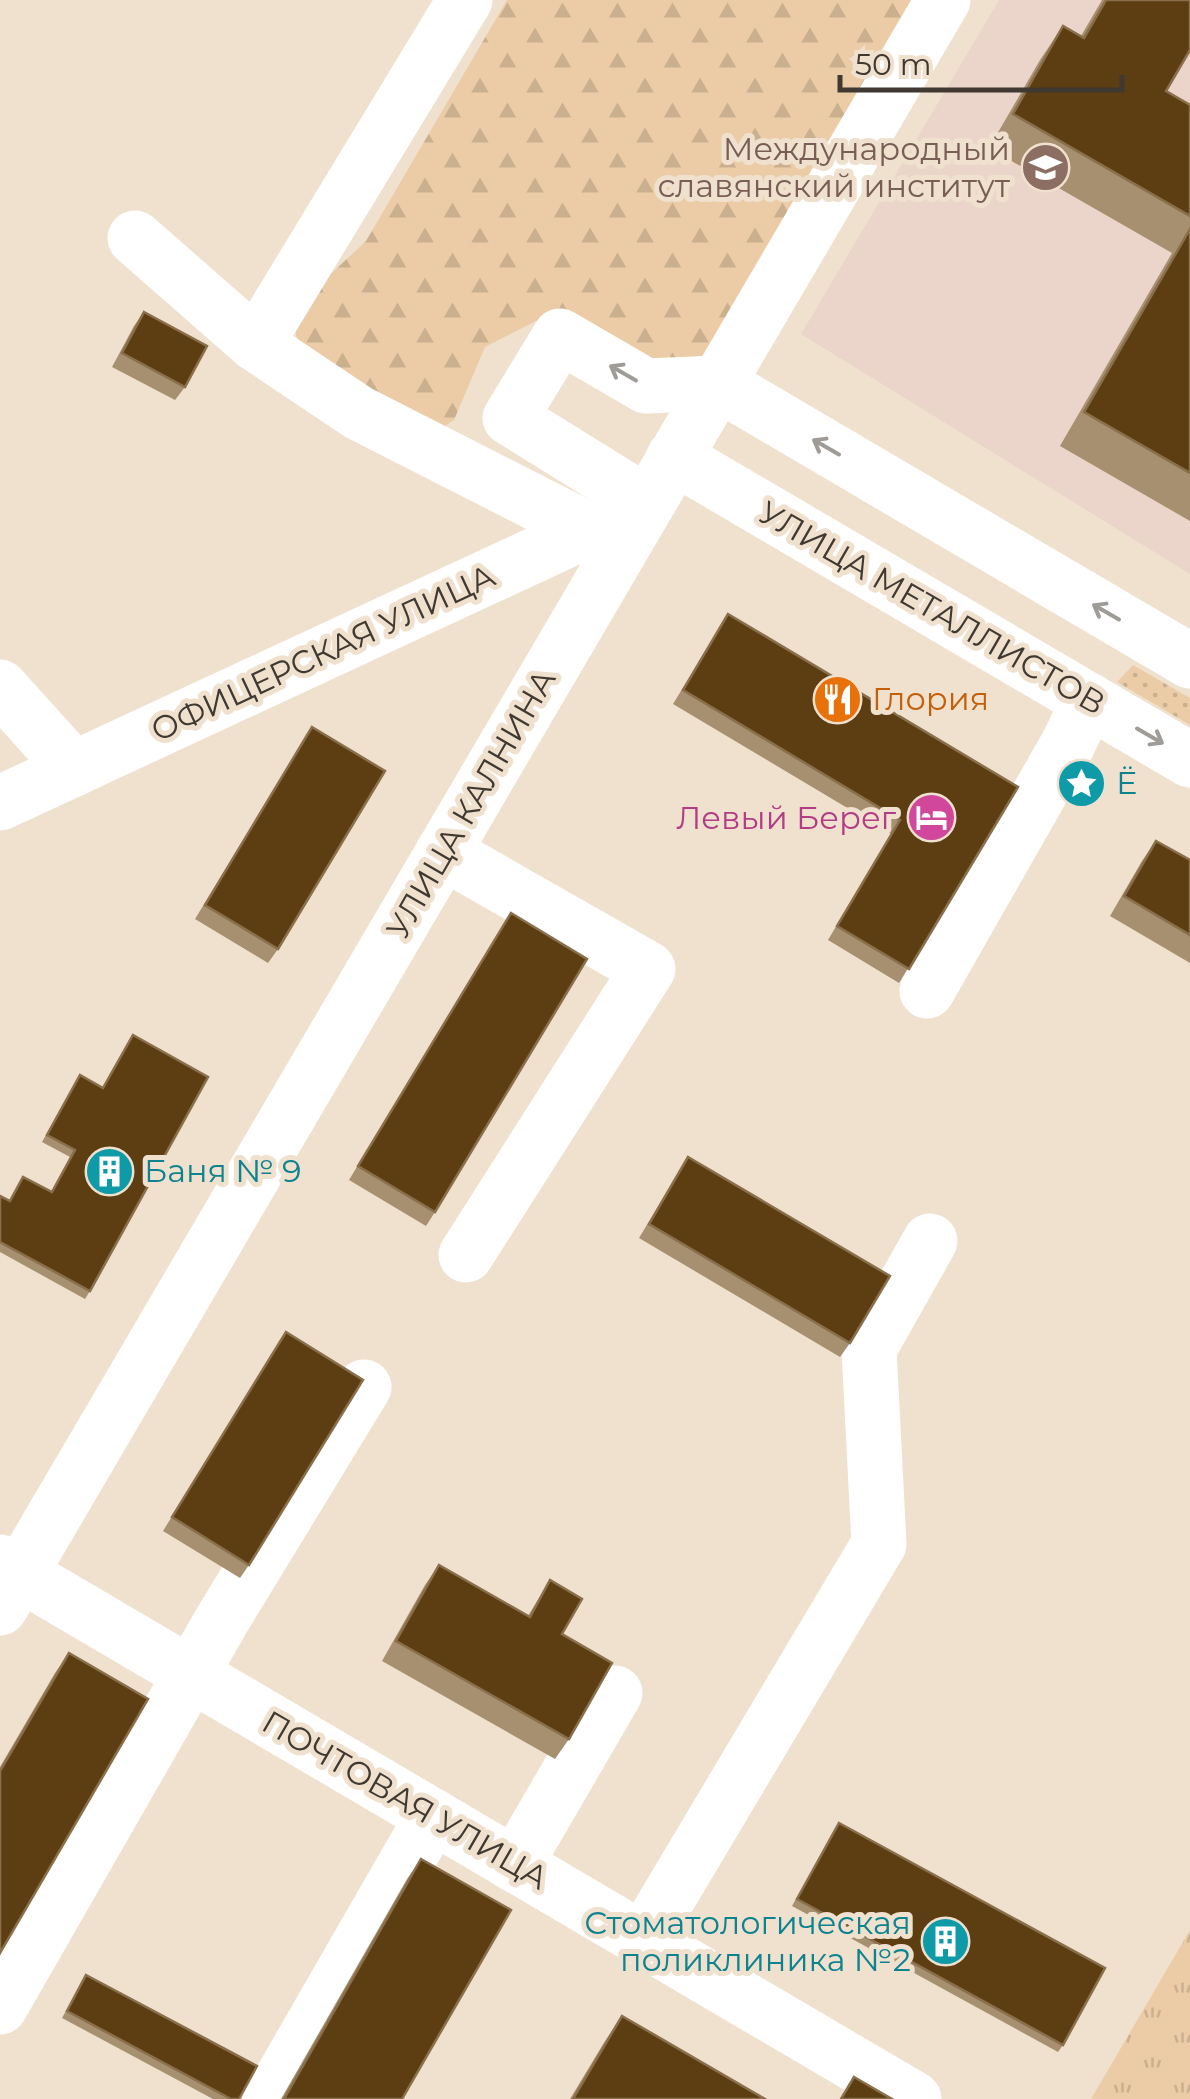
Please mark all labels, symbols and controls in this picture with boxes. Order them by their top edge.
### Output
scale bar [840,30,1122,92]
text: 50 m [855,46,932,83]
place label: Международный славянский институт [658,129,1011,205]
school or university icon: Международный славянский институт [1019,141,1071,193]
one-way arrow [609,363,638,383]
one-way arrow [812,436,841,456]
street label: УЛИЦА МЕТАЛЛИСТОВ [752,492,1112,723]
street label: ОФИЦЕРСКАЯ УЛИЦА [145,556,501,749]
one-way arrow [1092,601,1121,621]
street label: УЛИЦА КАЛНИНА [378,662,564,945]
restaurant icon: Глория [811,673,863,725]
place label: Глория [872,679,989,718]
one-way arrow [1135,727,1164,747]
place icon: Ё [1055,757,1107,809]
place label: Ё [1116,763,1137,802]
hotel icon: Левый Берег [905,792,957,844]
place label: Левый Берег [676,798,897,837]
building icon: Баня № 9 [83,1145,135,1197]
place label: Баня № 9 [144,1151,302,1190]
street label: ПОЧТОВАЯ УЛИЦА [255,1702,555,1897]
place label: Стоматологическая поликлиника №2 [584,1903,911,1979]
building icon: Стоматологическая поликлиника №2 [920,1915,972,1967]

